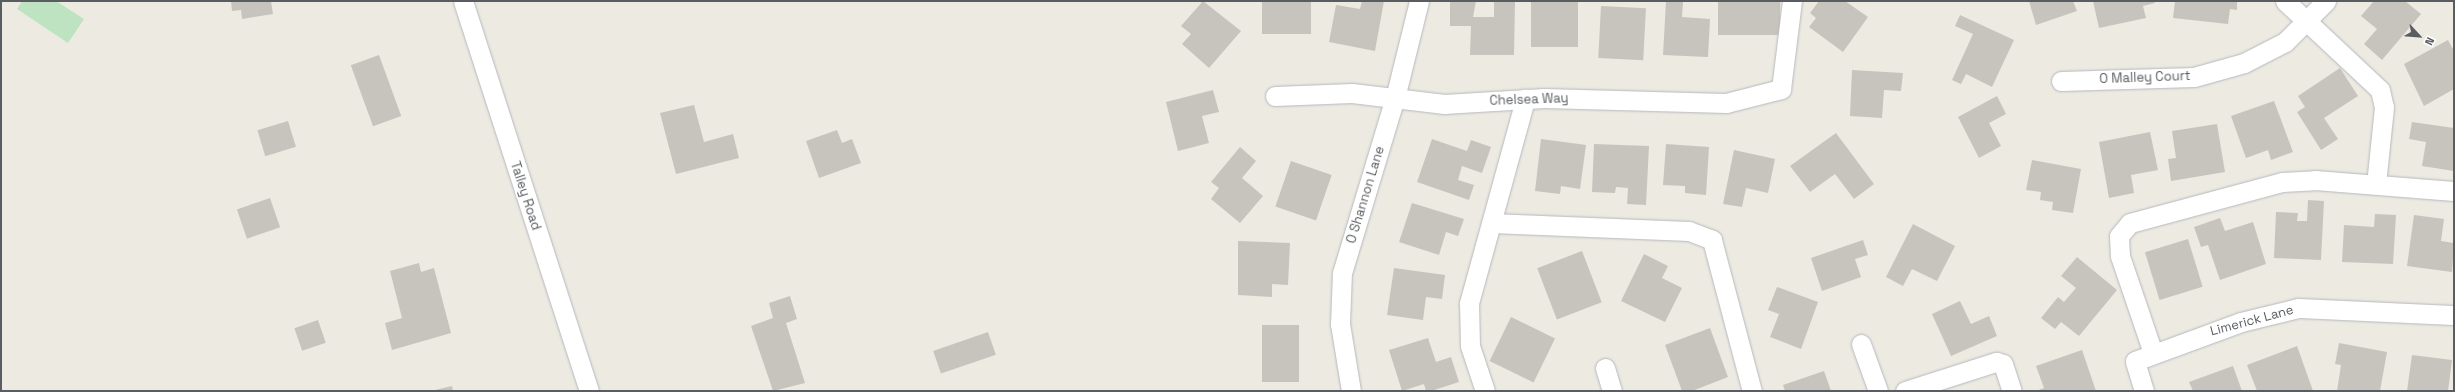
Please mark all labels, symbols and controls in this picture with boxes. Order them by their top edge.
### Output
north arrow [2399,16,2439,56]
text: N [2422,35,2438,48]
street label: O Malley Court [2099,69,2191,87]
street label: Chelsea Way [1489,91,1569,109]
street label: O Shannon Lane [1344,144,1388,246]
street label: Talley Road [507,160,543,232]
street label: Limerick Lane [2209,302,2295,340]

